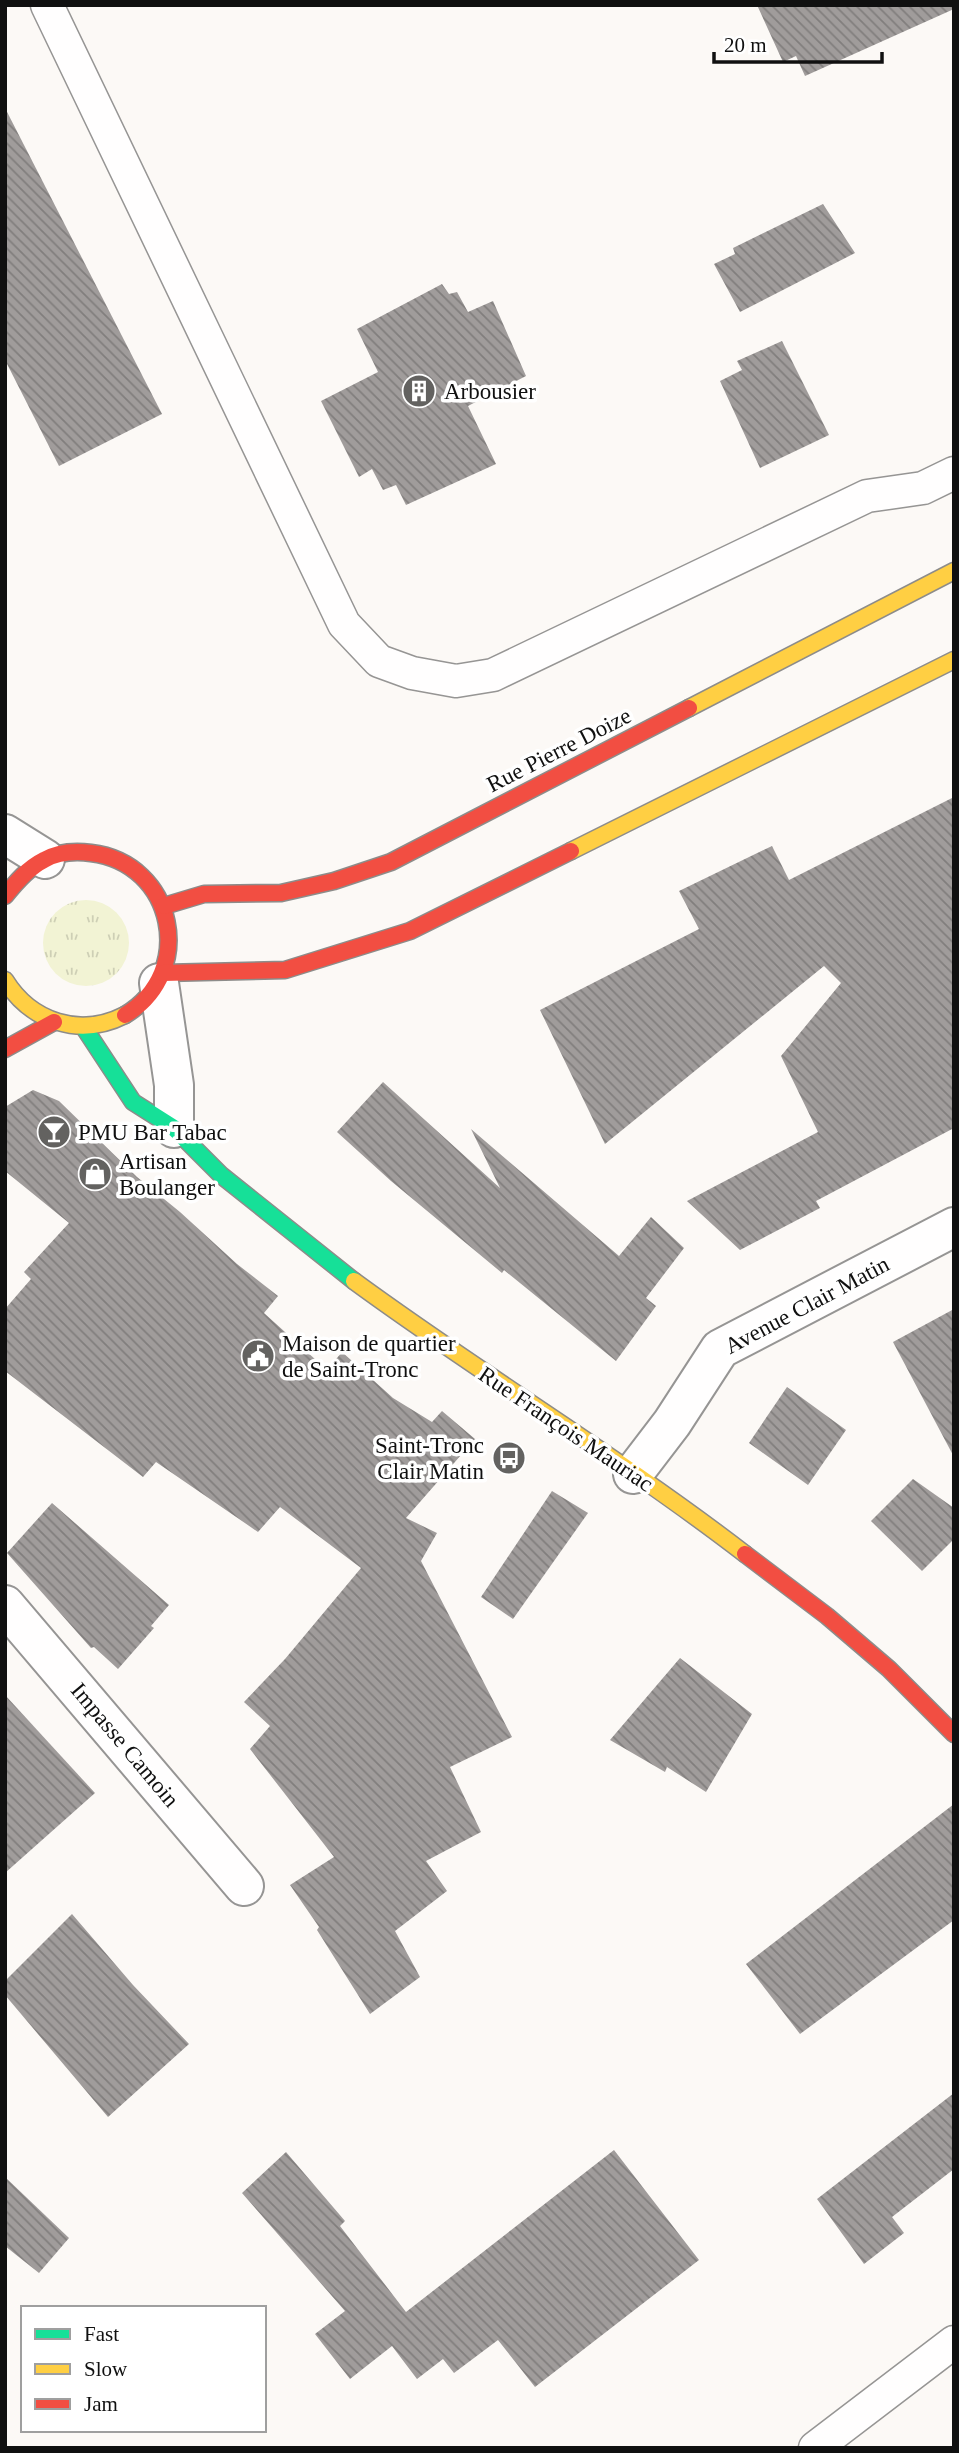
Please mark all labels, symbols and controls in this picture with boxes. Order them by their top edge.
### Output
scale bar [714,21,882,65]
text: 20 m [724,33,767,57]
building icon: Arbousier [400,372,438,410]
place label: Arbousier [444,379,536,404]
street label: Rue Pierre Doize [483,703,635,797]
bar icon: PMU Bar Tabac [35,1113,73,1151]
place label: PMU Bar Tabac [78,1120,227,1145]
place label: Artisan Boulanger [119,1149,215,1200]
shop icon: Artisan Boulanger [76,1155,114,1193]
street label: Avenue Clair Matin [721,1251,894,1359]
place label: Maison de quartier de Saint-Tronc [282,1331,456,1382]
public building icon: Maison de quartier de Saint-Tronc [239,1337,277,1375]
street label: Rue François Mauriac [474,1361,658,1497]
place label: Saint-Tronc Clair Matin [375,1433,484,1484]
bus stop icon: Saint-Tronc Clair Matin [490,1439,528,1477]
street label: Impasse Camoin [66,1678,184,1812]
legend [21,2306,266,2432]
text: Fast [84,2322,119,2346]
text: Slow [84,2357,128,2381]
text: Jam [84,2392,118,2416]

